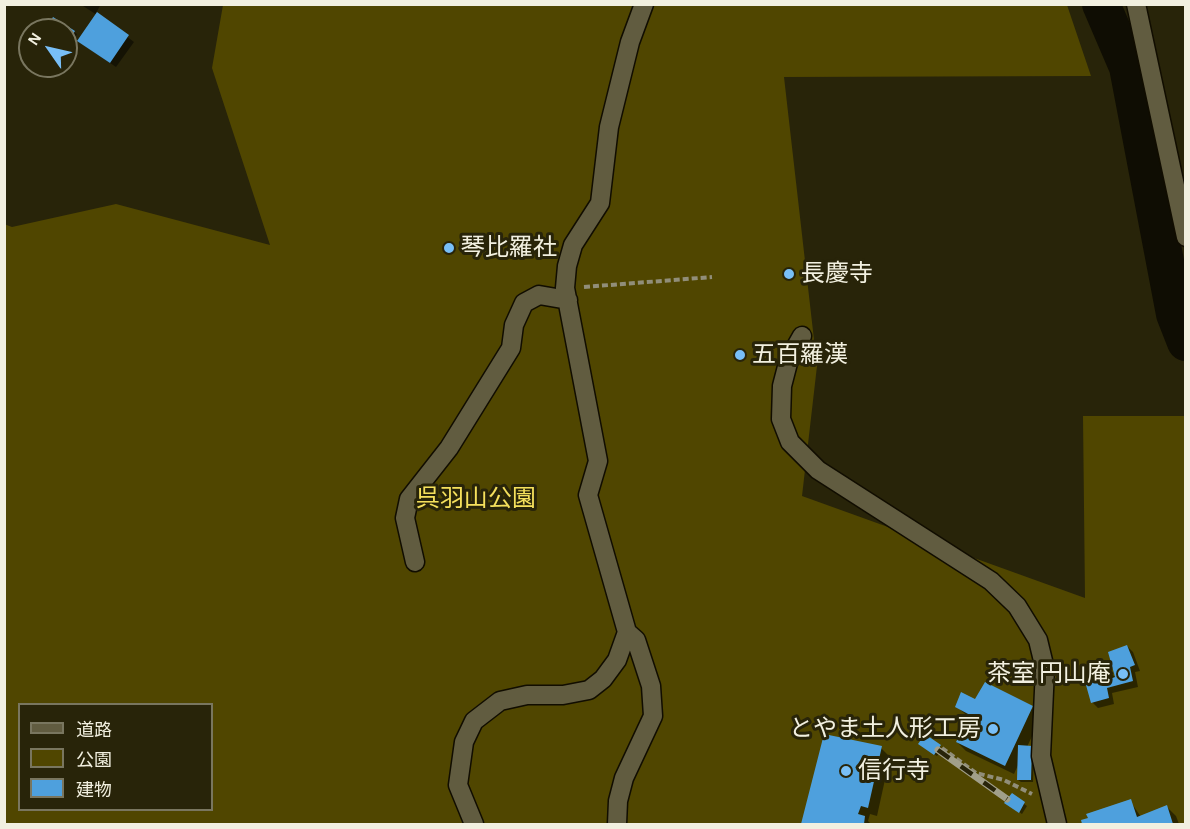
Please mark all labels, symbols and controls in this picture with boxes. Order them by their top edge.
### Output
north arrow [18,18,78,78]
text: N [25,30,44,48]
place label: 琴比羅社 [461,234,557,262]
marker: 琴比羅社 [442,241,456,255]
place label: 長慶寺 [801,260,873,288]
marker: 長慶寺 [782,267,796,281]
place label: 五百羅漢 [752,341,848,369]
marker: 五百羅漢 [733,348,747,362]
park label: 呉羽山公園 [416,485,536,513]
place label: 茶室 円山庵 [987,660,1111,688]
marker: 茶室 円山庵 [1116,667,1130,681]
legend [18,703,213,811]
place label: とやま土人形工房 [789,715,981,743]
text: 道路 [76,722,112,740]
marker: とやま土人形工房 [986,722,1000,736]
text: 公園 [76,752,112,770]
place label: 信行寺 [858,757,930,785]
marker: 信行寺 [839,764,853,778]
text: 建物 [76,782,112,800]

